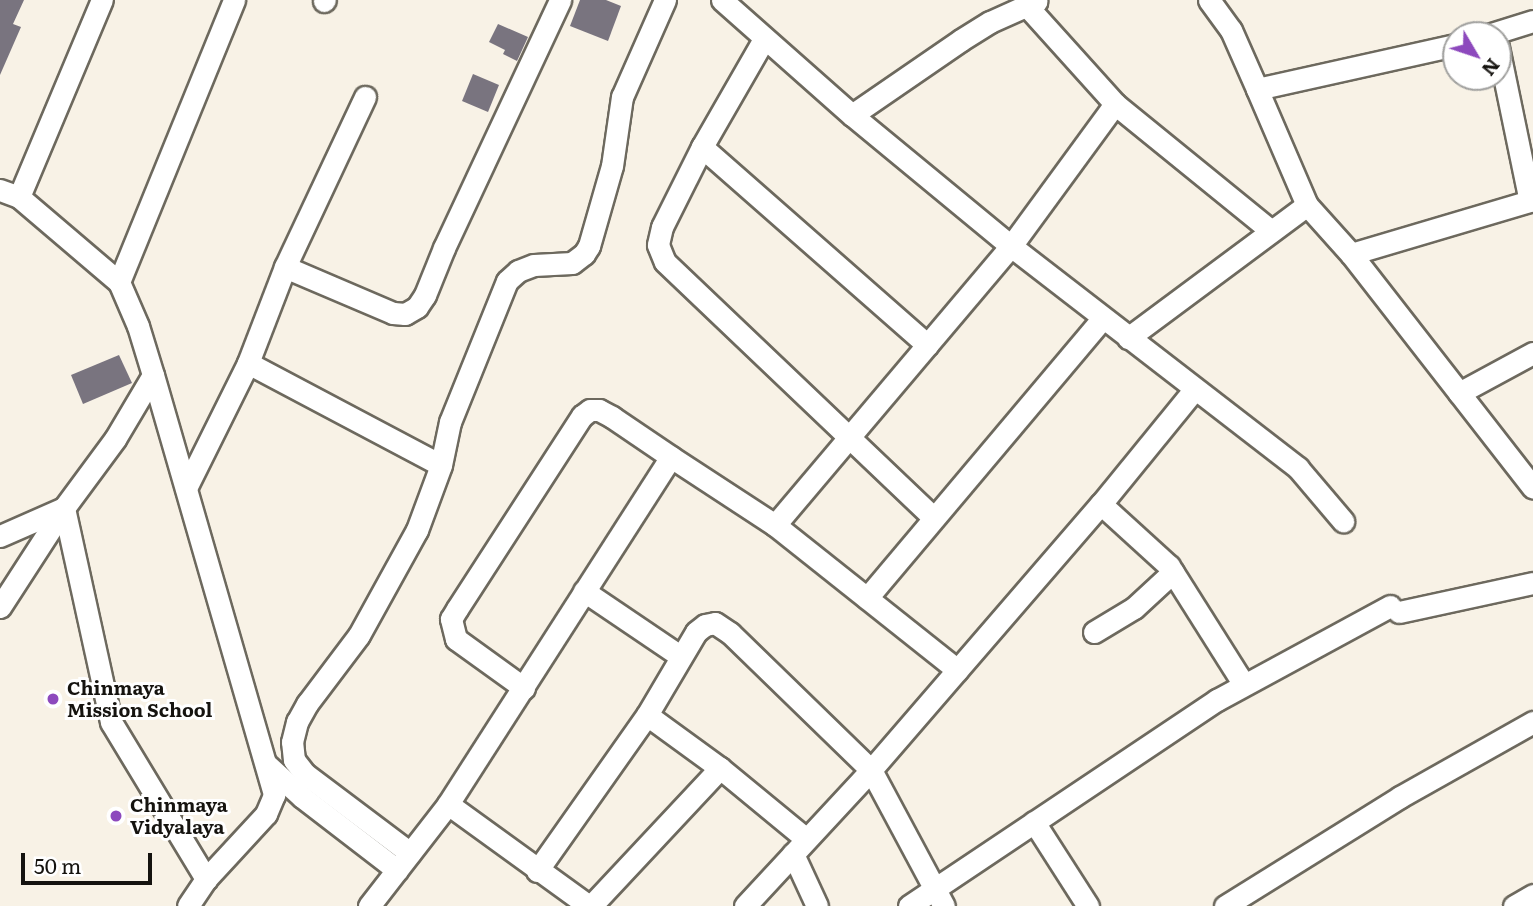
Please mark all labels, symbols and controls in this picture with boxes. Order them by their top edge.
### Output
north arrow [1442,21,1512,91]
text: N [1476,53,1508,83]
place label: Chinmaya Mission School [67,677,212,721]
marker: Chinmaya Mission School [45,691,61,707]
place label: Chinmaya Vidyalaya [130,794,228,838]
marker: Chinmaya Vidyalaya [108,808,124,824]
scale bar [24,839,156,883]
text: 50 m [34,849,81,880]

